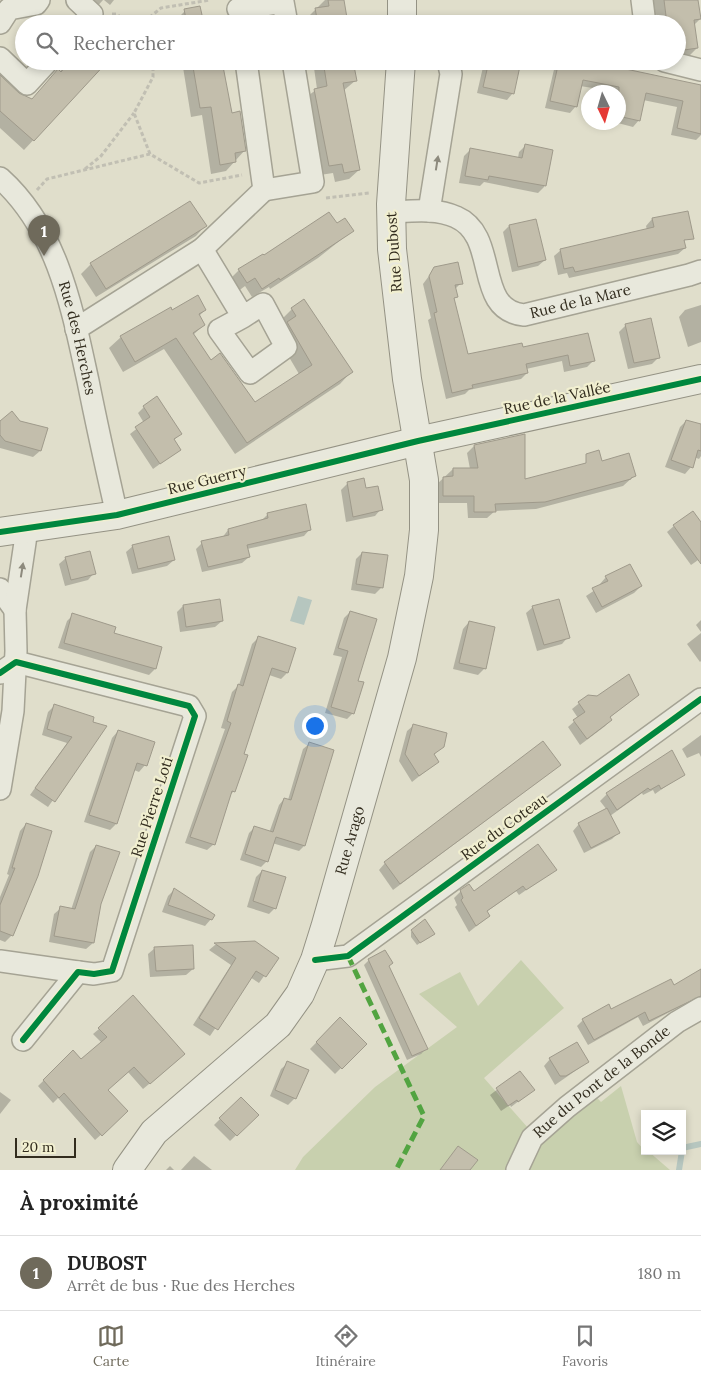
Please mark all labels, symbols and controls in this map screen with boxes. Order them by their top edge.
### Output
search box [15,15,686,70]
icon: search [33,29,61,57]
text: Rechercher [73,31,175,55]
north arrow [581,85,626,130]
one-way arrow [433,155,441,171]
street label: Rue Dubost [381,211,406,293]
pin: 1 [28,215,60,256]
street label: Rue des Herches [55,279,101,397]
street label: Rue de la Mare [528,279,633,322]
street label: Rue de la Vallée [502,377,612,418]
street label: Rue Guerry [166,461,248,498]
one-way arrow [18,561,26,577]
your location [302,713,328,739]
street label: Rue Pierre Loti [126,754,177,859]
street label: Rue du Coteau [457,789,551,864]
street label: Rue Arago [331,803,368,877]
street label: Rue du Pont de la Bonde [529,1021,674,1142]
map controls [641,1110,686,1155]
button: layers [641,1110,686,1155]
scale bar [15,1135,76,1158]
text: 20 m [22,1138,54,1156]
text: À proximité [20,1189,138,1216]
text: DUBOST [67,1251,147,1275]
text: 1 [33,1263,39,1283]
text: 180 m [638,1263,681,1283]
text: Arrêt de bus · Rue des Herches [67,1275,295,1295]
tab: Carte [93,1322,129,1370]
tab: Itinéraire [315,1322,376,1370]
tab: Favoris [562,1322,608,1370]

